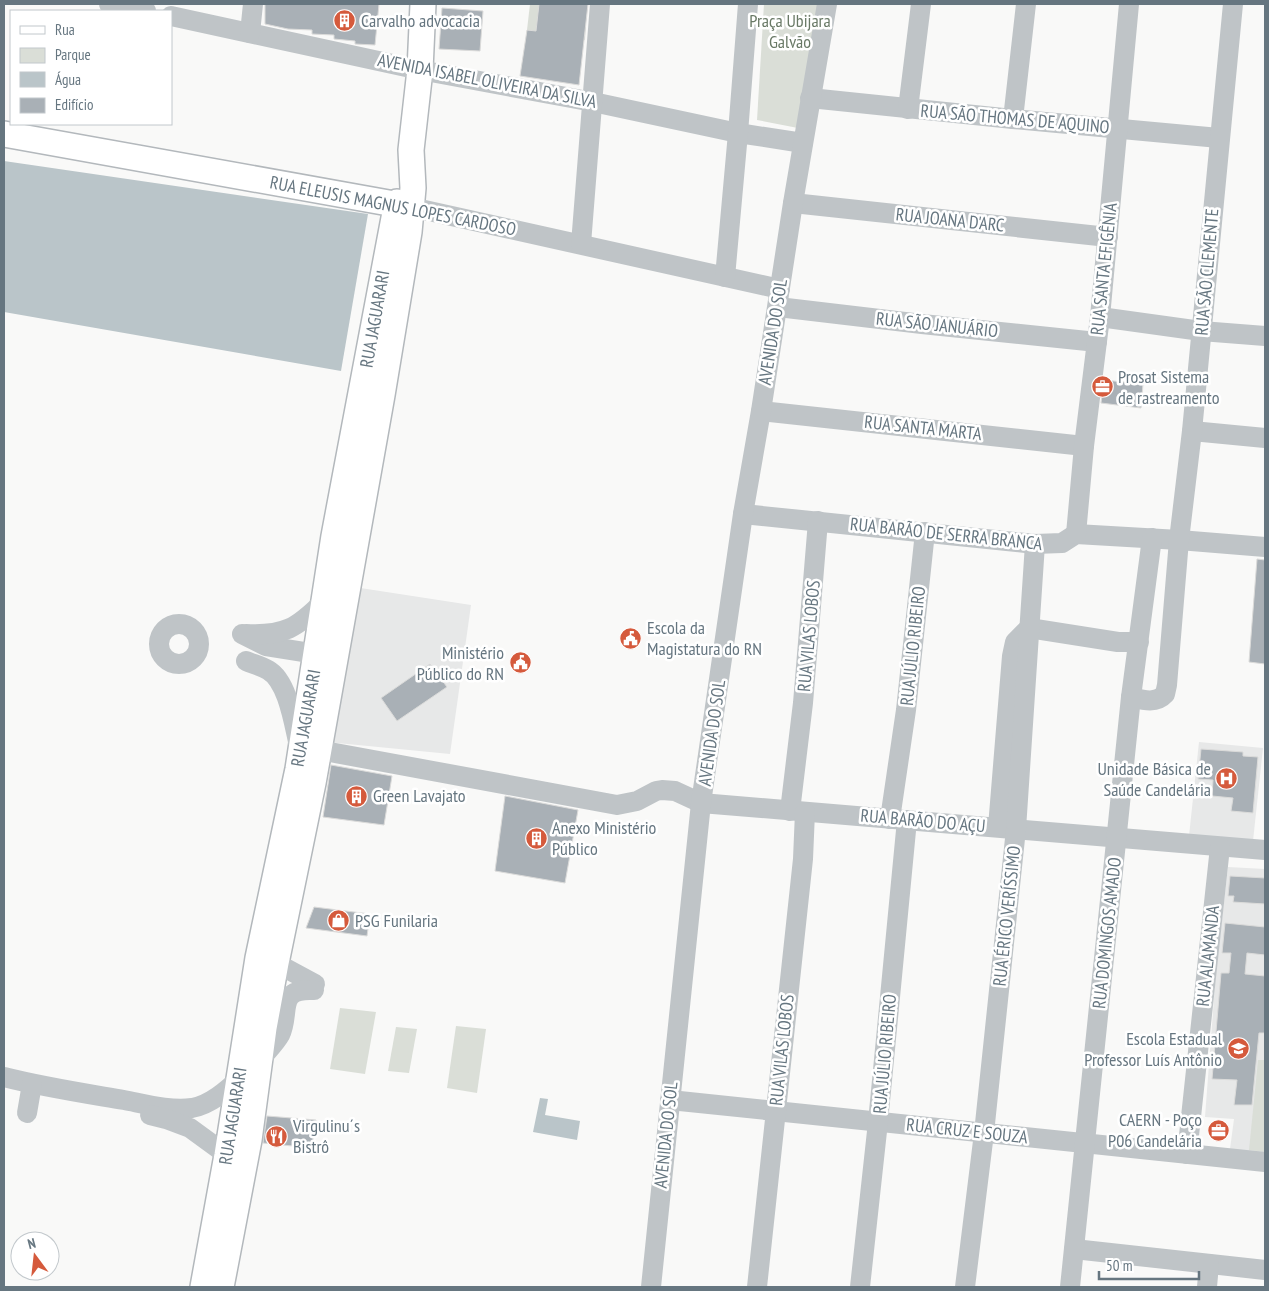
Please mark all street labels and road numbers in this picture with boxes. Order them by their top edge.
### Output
street label: AVENIDA ISABEL OLIVEIRA DA SILVA [376,48,599,113]
street label: RUA SÃO THOMAS DE AQUINO [920,99,1111,138]
street label: RUA ELEUSIS MAGNUS LOPES CARDOSO [268,170,518,241]
street label: RUA SANTA EFIGÊNIA [1085,201,1122,336]
street label: RUA JOANA D'ARC [895,202,1005,237]
street label: RUA SÃO CLEMENTE [1189,208,1224,336]
street label: RUA JAGUARARI [355,268,394,369]
street label: AVENIDA DO SOL [753,277,792,386]
street label: RUA SÃO JANUÁRIO [875,307,999,342]
street label: RUA SANTA MARTA [863,410,983,445]
street label: RUA BARÃO DE SERRA BRANCA [849,512,1044,555]
street label: RUA VILAS LOBOS [792,579,825,693]
street label: RUA JÚLIO RIBEIRO [895,585,930,707]
street label: RUA JAGUARARI [286,667,325,768]
street label: AVENIDA DO SOL [693,678,730,787]
street label: RUA BARÃO DO AÇU [860,804,986,837]
street label: RUA ÉRICO VERÍSSIMO [988,844,1025,987]
street label: RUA DOMINGOS AMADO [1087,856,1126,1010]
street label: RUA ALAMANDA [1191,904,1224,1007]
street label: RUA VILAS LOBOS [764,993,799,1107]
street label: RUA JÚLIO RIBEIRO [868,993,901,1115]
street label: RUA JAGUARARI [213,1065,252,1166]
street label: AVENIDA DO SOL [648,1080,683,1189]
street label: RUA CRUZ E SOUZA [905,1113,1029,1148]

